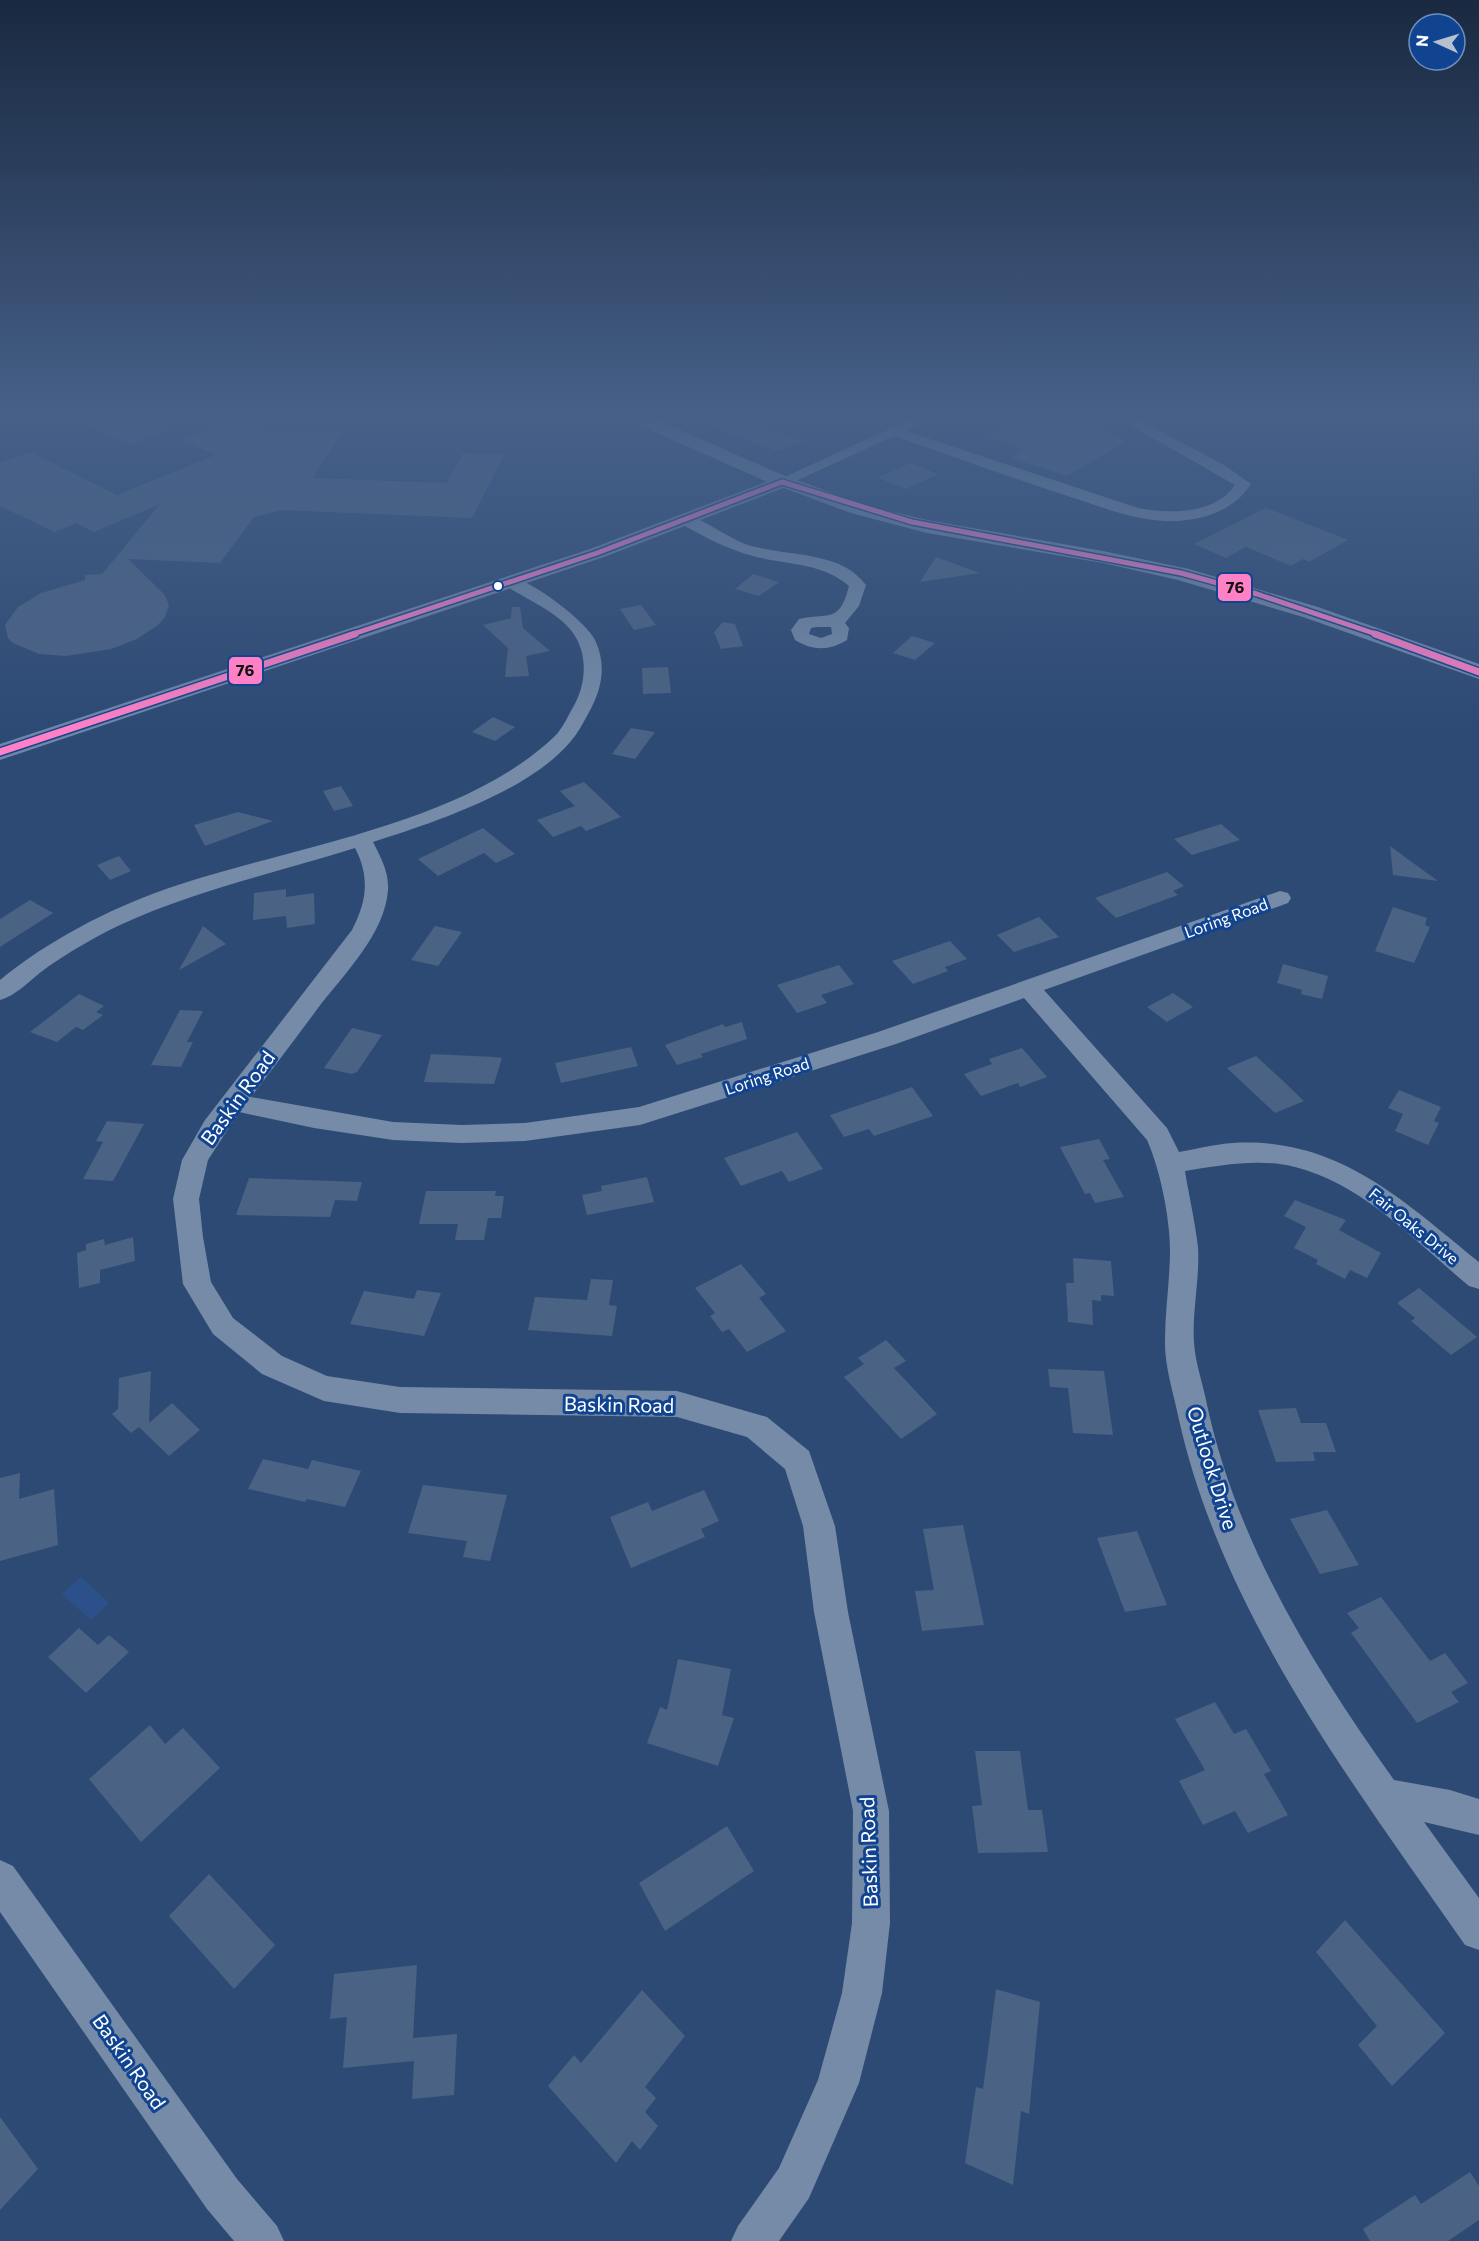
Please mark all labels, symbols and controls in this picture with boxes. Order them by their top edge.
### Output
north arrow [1407,12,1467,72]
text: N [1412,34,1431,48]
line badge: 76 [1217,573,1252,602]
text: 76 [1226,577,1244,596]
unlabelled marker [492,580,504,592]
line badge: 76 [228,656,263,685]
text: 76 [236,660,254,679]
street label: Loring Road [1181,894,1270,941]
street label: Baskin Road [195,1046,279,1149]
street label: Loring Road [722,1053,811,1098]
street label: Fair Oaks Drive [1366,1184,1463,1268]
street label: Baskin Road [564,1391,674,1417]
street label: Outlook Drive [1183,1403,1243,1532]
street label: Baskin Road [854,1796,882,1908]
street label: Baskin Road [88,2009,171,2114]

